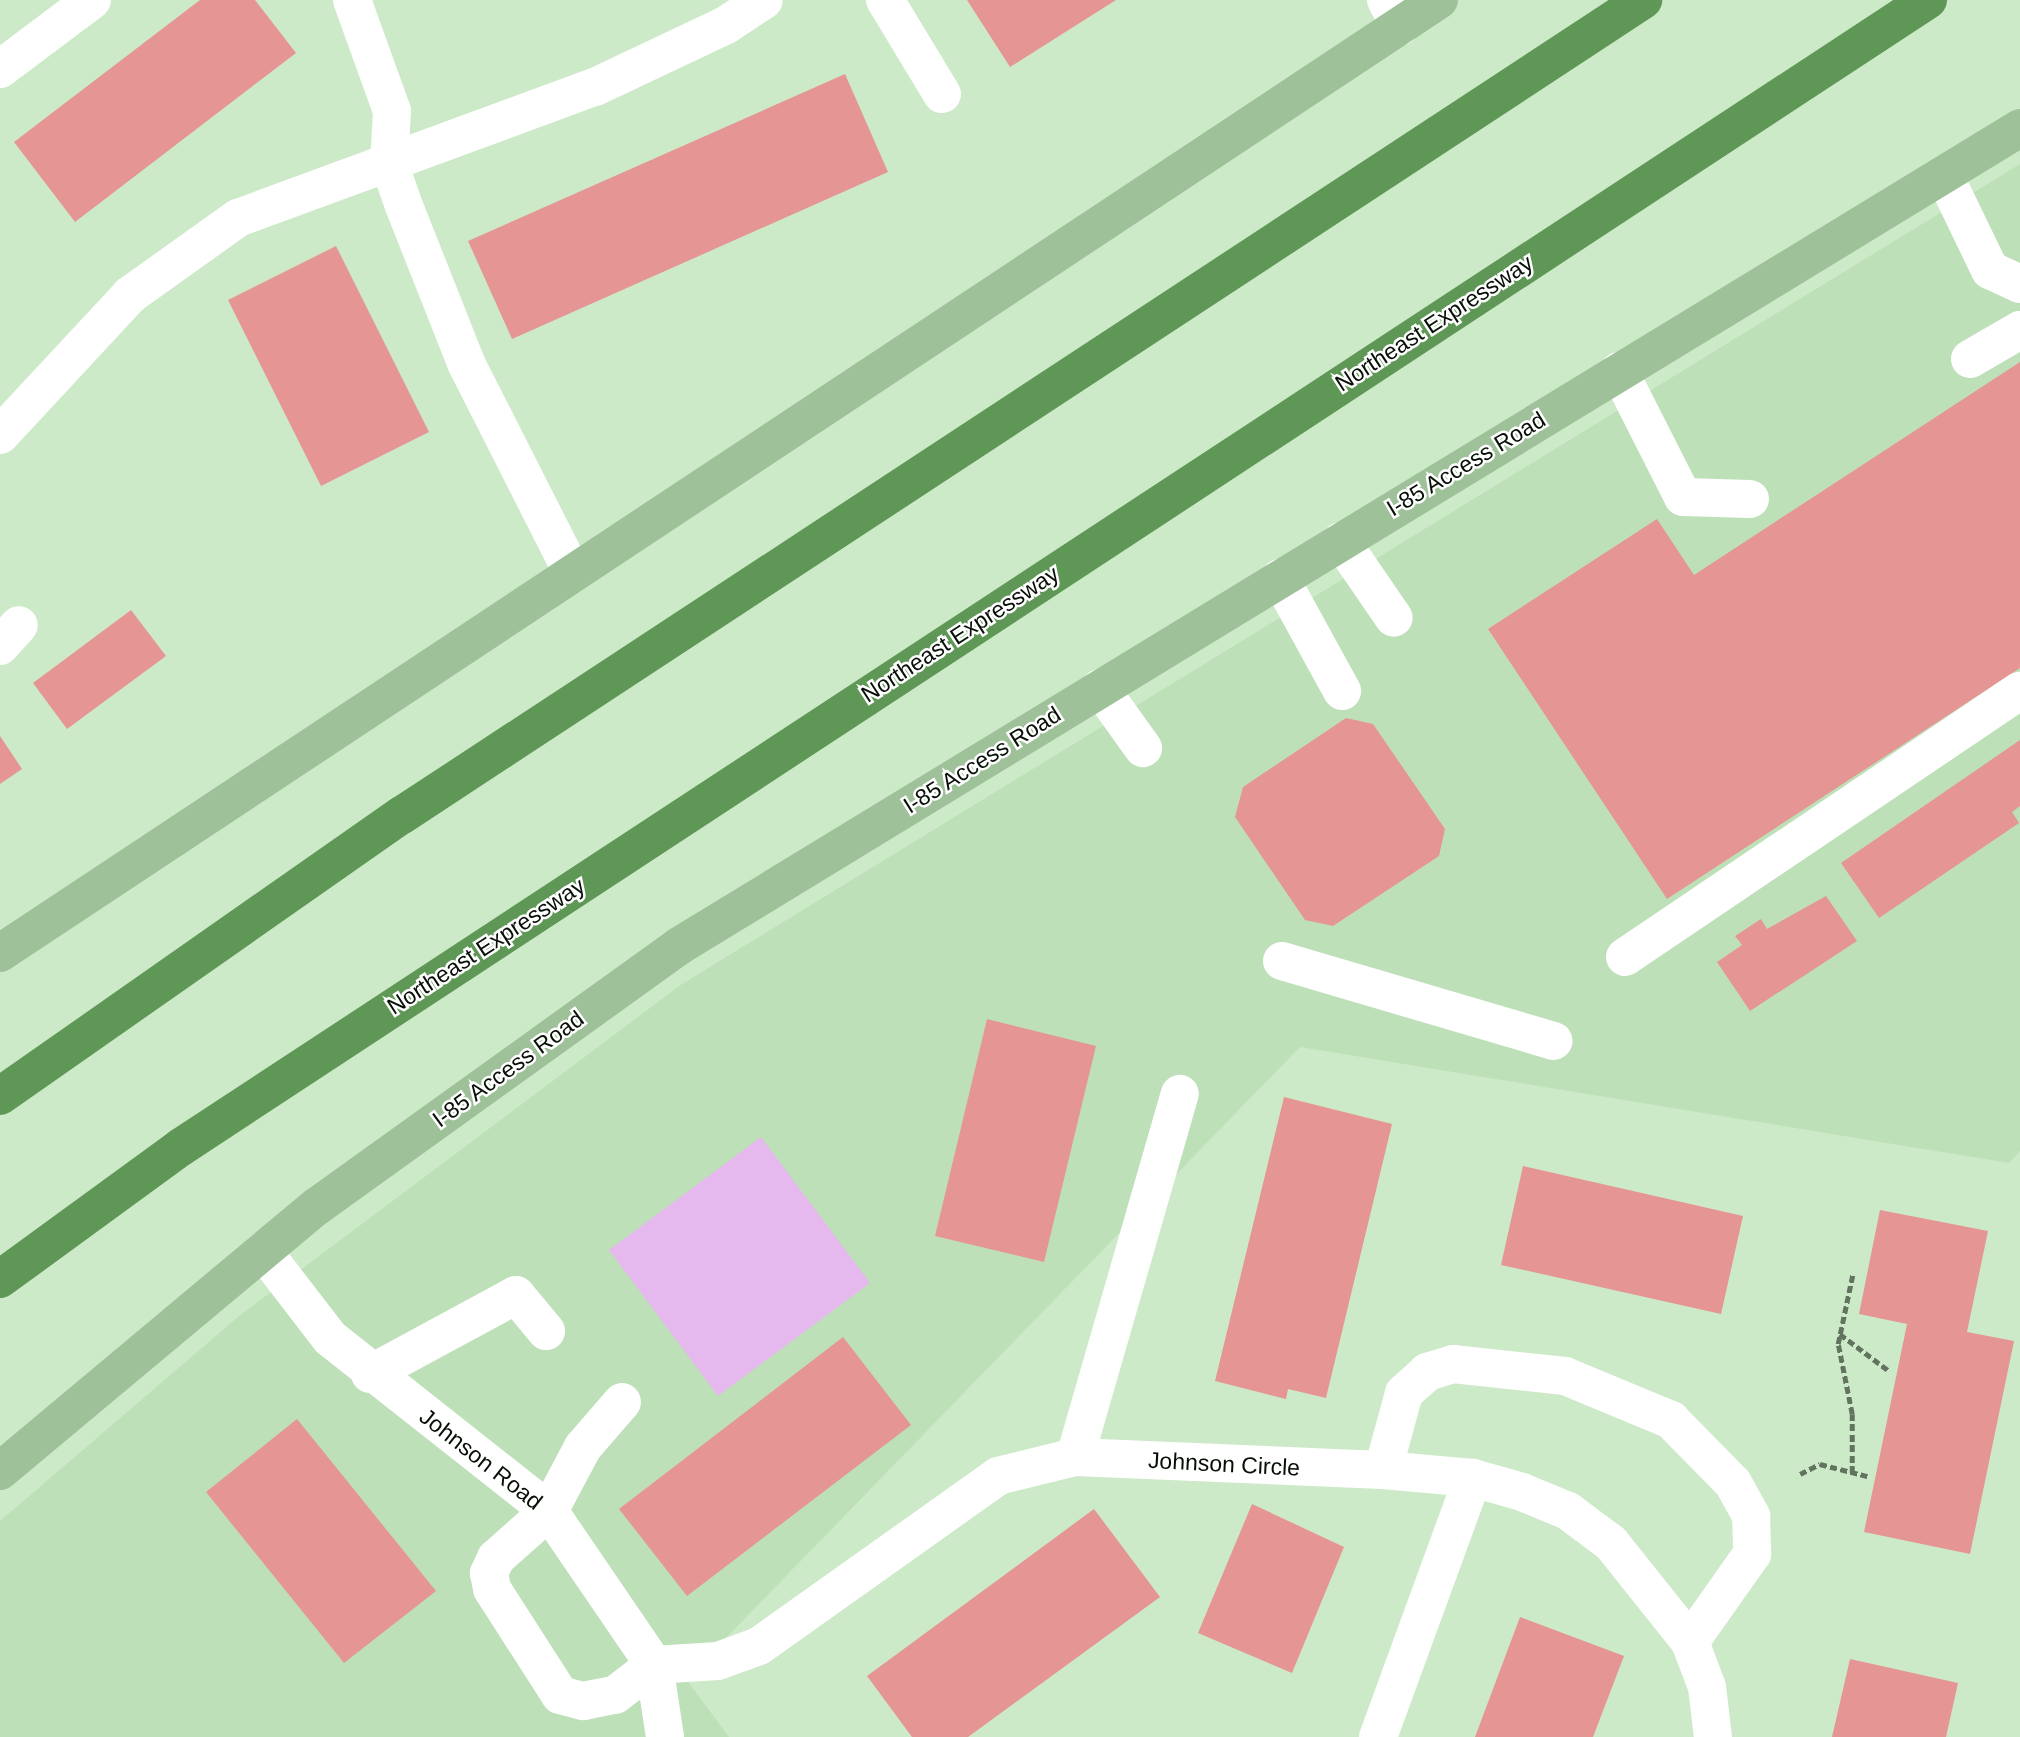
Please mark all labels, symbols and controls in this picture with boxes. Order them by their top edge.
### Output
street label: Northeast Expressway [1330,249,1538,397]
street label: I-85 Access Road [1381,405,1551,523]
street label: Northeast Expressway [856,560,1064,708]
street label: I-85 Access Road [898,700,1066,820]
street label: Northeast Expressway [382,872,590,1020]
street label: I-85 Access Road [426,1004,590,1134]
street label: Johnson Road [414,1402,548,1516]
street label: Johnson Circle [1147,1446,1301,1482]

